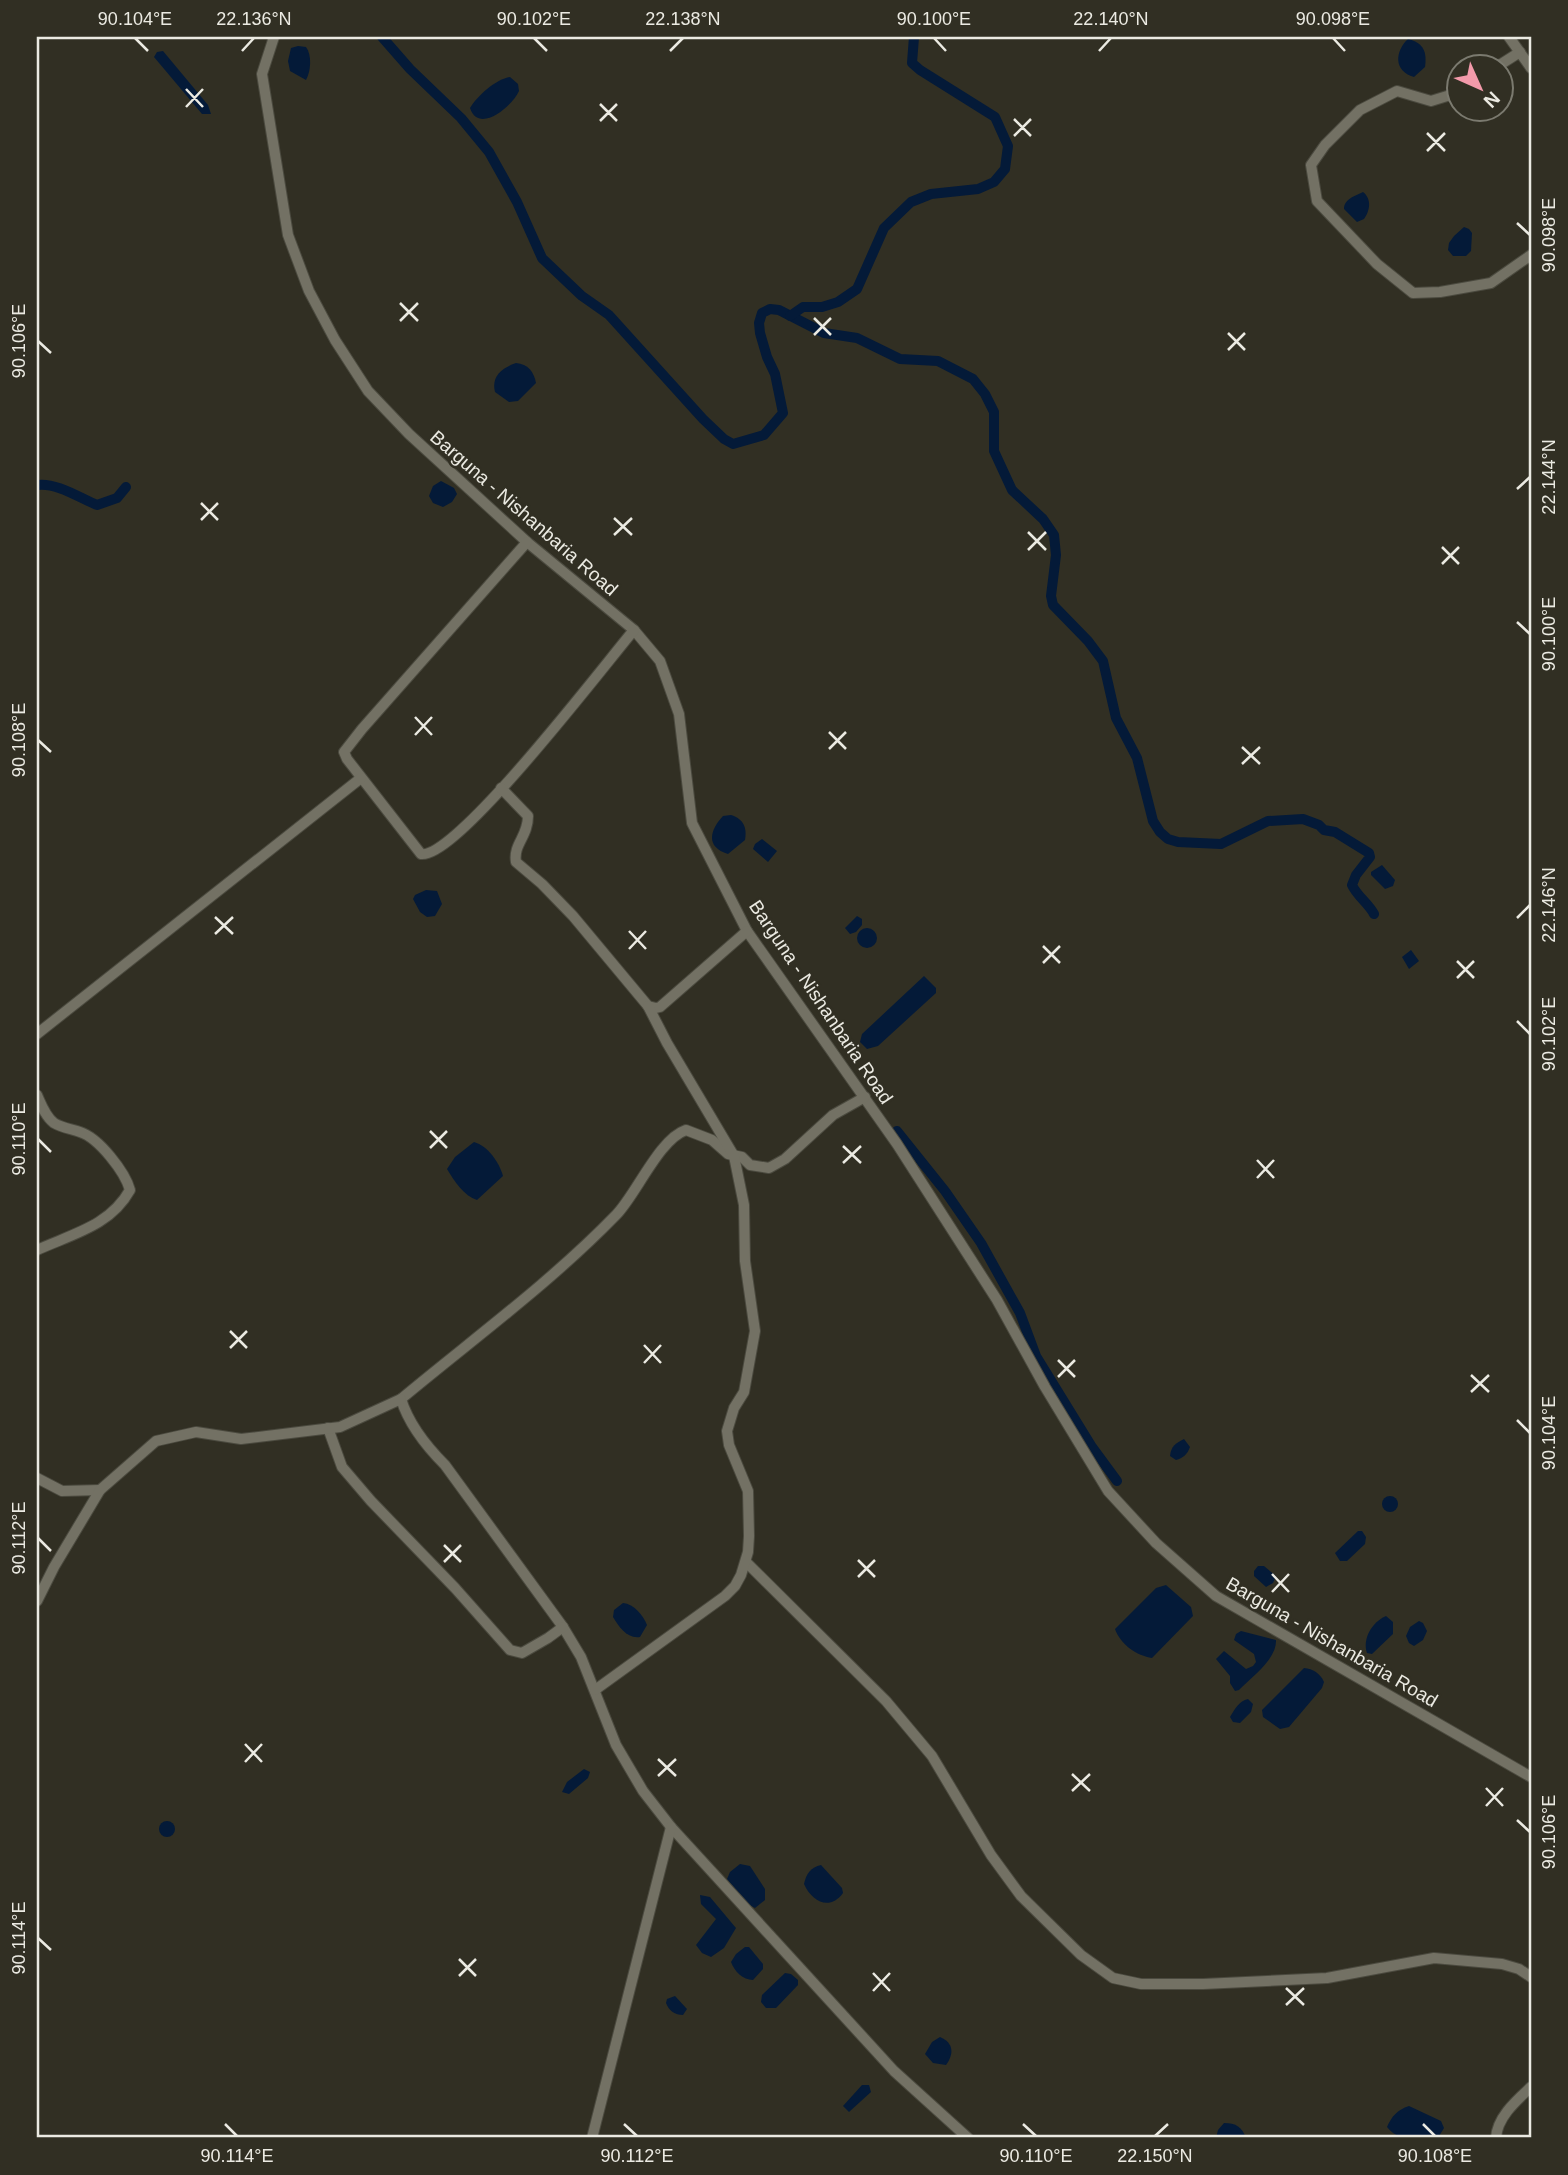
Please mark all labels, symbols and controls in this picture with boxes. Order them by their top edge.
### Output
text: 90.104°E [98,9,172,29]
text: 22.136°N [216,9,292,29]
text: 90.102°E [497,9,571,29]
text: 22.138°N [645,9,721,29]
text: 90.100°E [897,9,971,29]
text: 22.140°N [1073,9,1149,29]
text: 90.098°E [1296,9,1370,29]
north arrow [1446,52,1516,122]
text: N [1479,87,1504,112]
text: 90.098°E [1539,198,1559,272]
text: 90.106°E [9,304,29,378]
street label: Barguna - Nishanbaria Road [426,426,622,600]
text: 22.144°N [1539,439,1559,515]
text: 90.100°E [1539,597,1559,671]
text: 90.108°E [9,703,29,777]
text: 22.146°N [1539,867,1559,943]
street label: Barguna - Nishanbaria Road [745,896,897,1108]
text: 90.102°E [1539,997,1559,1071]
text: 90.110°E [9,1103,29,1175]
text: 90.104°E [1539,1396,1559,1470]
text: 90.112°E [9,1502,29,1574]
street label: Barguna - Nishanbaria Road [1222,1573,1442,1711]
text: 90.106°E [1539,1795,1559,1869]
text: 90.114°E [9,1902,29,1974]
text: 90.114°E [201,2146,273,2166]
text: 90.112°E [601,2146,673,2166]
text: 90.110°E [1000,2146,1072,2166]
text: 22.150°N [1117,2146,1193,2166]
text: 90.108°E [1398,2146,1472,2166]

